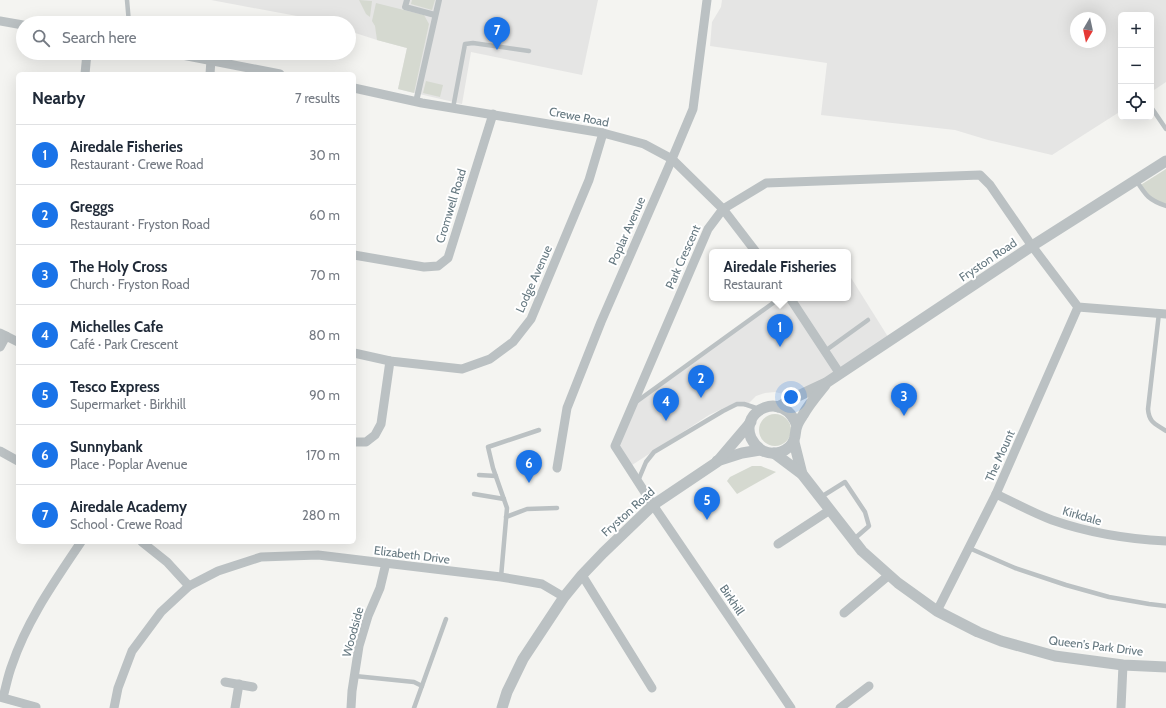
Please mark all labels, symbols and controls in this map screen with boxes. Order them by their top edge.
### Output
north arrow [1070,12,1106,48]
map controls [1118,12,1154,120]
button: + [1118,12,1154,48]
search box [16,16,356,60]
pin: 7 [484,17,510,50]
icon: search [30,27,52,49]
text: Search here [62,29,137,47]
button: − [1118,48,1154,84]
button: locate [1118,84,1154,120]
text: Nearby [32,88,85,108]
text: 7 results [295,90,340,106]
street label: Crewe Road [548,103,610,130]
text: Airedale Fisheries [70,138,183,156]
text: 1 [43,147,47,163]
text: 30 m [310,147,340,163]
text: Restaurant · Crewe Road [70,156,203,172]
street label: Cromwell Road [432,167,469,245]
street label: Poplar Avenue [605,194,648,267]
text: Greggs [70,198,114,216]
text: 2 [42,207,48,223]
text: 60 m [309,207,340,223]
text: Restaurant · Fryston Road [70,216,210,232]
street label: Park Crescent [662,222,703,291]
street label: Fryston Road [956,235,1019,284]
street label: Lodge Avenue [512,243,555,315]
popup [709,249,851,301]
text: The Holy Cross [70,258,167,276]
text: Airedale Fisheries [724,258,836,276]
text: 3 [41,267,49,283]
text: 70 m [310,267,340,283]
text: Church · Fryston Road [70,276,190,292]
text: Restaurant [724,276,782,292]
pin: 1 [767,314,793,347]
text: Michelles Cafe [70,318,163,336]
text: 4 [41,327,49,343]
text: 80 m [309,327,340,343]
text: Café · Park Crescent [70,336,178,352]
pin: 2 [688,365,714,398]
text: Tesco Express [70,378,160,396]
pin: 3 [891,383,917,416]
text: 5 [42,387,48,403]
text: 90 m [309,387,340,403]
your location [781,387,801,407]
pin: 4 [653,388,679,421]
text: Supermarket · Birkhill [70,396,186,412]
street label: The Mount [982,428,1018,484]
text: Sunnybank [70,438,143,456]
text: 6 [41,447,49,463]
text: 170 m [306,447,340,463]
pin: 6 [516,450,542,483]
text: Place · Poplar Avenue [70,456,187,472]
street label: Fryston Road [598,484,657,539]
pin: 5 [694,487,720,520]
text: Airedale Academy [70,498,187,516]
street label: Kirkdale [1061,503,1103,528]
text: 7 [42,507,48,523]
text: 280 m [302,507,340,523]
text: School · Crewe Road [70,516,183,532]
street label: Elizabeth Drive [373,542,451,567]
street label: Birkhill [717,582,748,618]
street label: Woodside [339,605,366,658]
street label: Queen's Park Drive [1048,632,1144,659]

